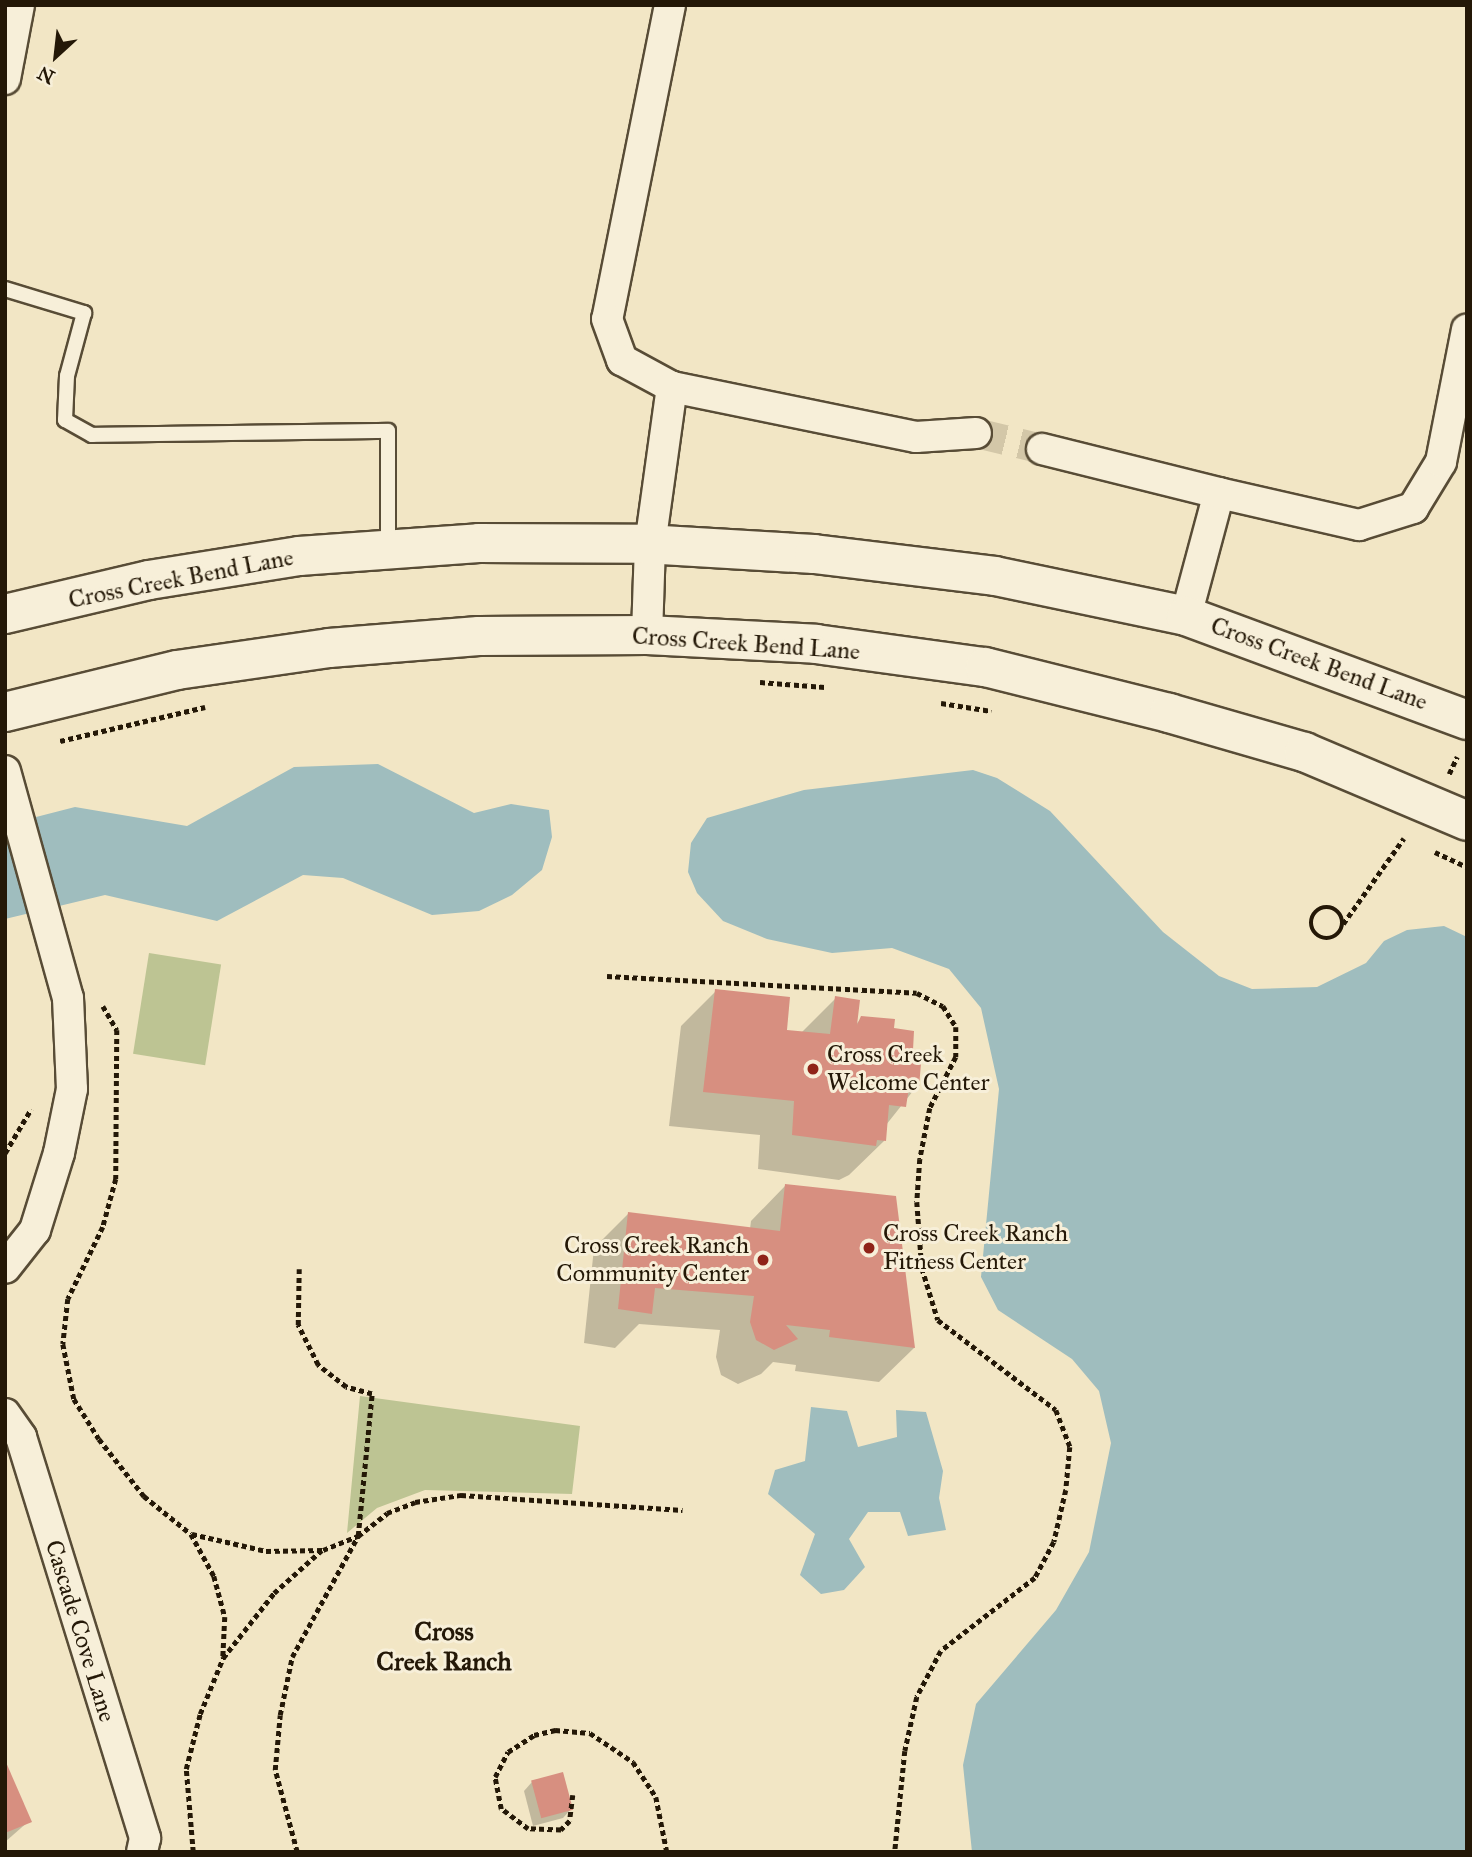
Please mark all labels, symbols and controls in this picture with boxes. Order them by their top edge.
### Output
north arrow [21,21,91,91]
text: N [34,61,59,89]
street label: Cross Creek Bend Lane [66,543,296,615]
street label: Cross Creek Bend Lane [1207,611,1431,717]
street label: Cross Creek Bend Lane [631,622,861,666]
place label: Cross Creek Welcome Center [827,1041,990,1097]
marker: Cross Creek Welcome Center [805,1061,821,1077]
place label: Cross Creek Ranch Fitness Center [883,1220,1068,1276]
place label: Cross Creek Ranch Community Center [556,1232,749,1288]
marker: Cross Creek Ranch Fitness Center [861,1240,877,1256]
marker: Cross Creek Ranch Community Center [755,1252,771,1268]
street label: Cascade Cove Lane [39,1537,121,1725]
district label: Cross Creek Ranch [376,1616,512,1678]

